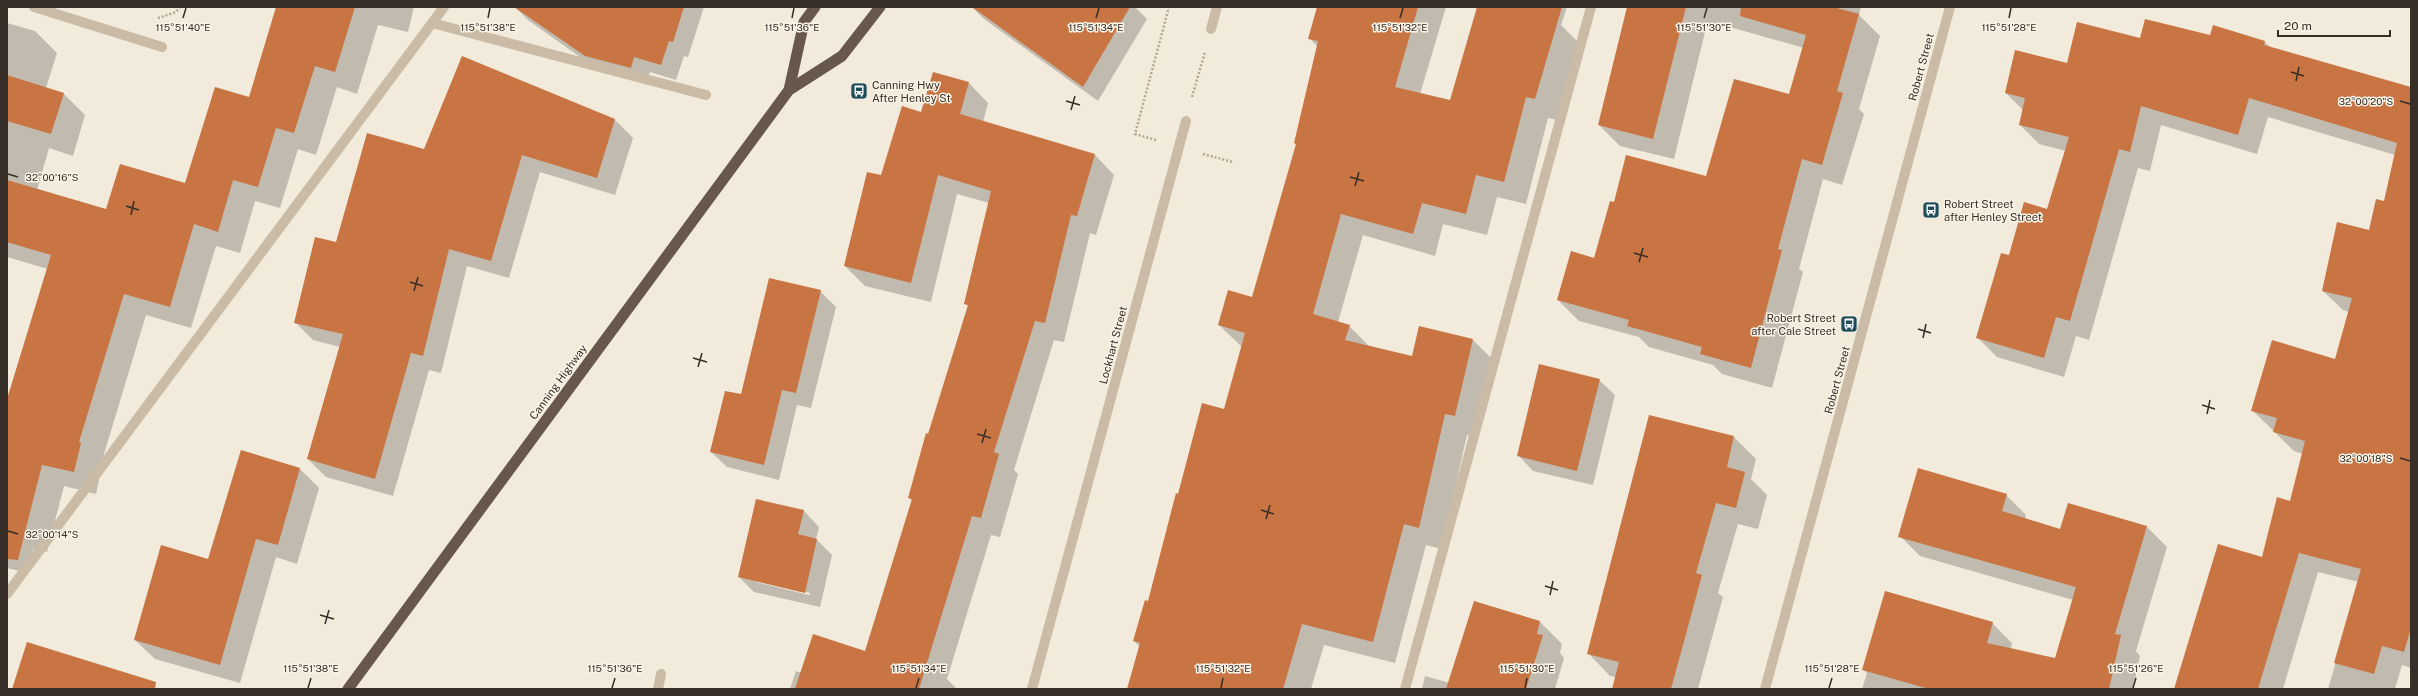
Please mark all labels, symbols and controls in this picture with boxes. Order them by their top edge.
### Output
scale bar [2278,12,2390,38]
text: 20 m [2284,19,2312,33]
text: 115°51'40"E [156,21,211,33]
text: 115°51'38"E [460,21,516,33]
text: 115°51'36"E [764,21,820,33]
text: 115°51'34"E [1068,21,1124,33]
text: 115°51'32"E [1373,21,1427,33]
text: 115°51'30"E [1677,21,1731,33]
text: 115°51'28"E [1981,21,2037,33]
street label: Robert Street [1906,32,1936,102]
place label: Canning Hwy After Henley St [872,79,951,104]
bus stop icon: Canning Hwy After Henley St [849,81,869,101]
text: 32°00'20"S [2339,95,2394,107]
text: 32°00'16"S [26,171,79,183]
place label: Robert Street after Henley Street [1944,198,2042,223]
bus stop icon: Robert Street after Henley Street [1921,200,1941,220]
street label: Lockhart Street [1097,305,1129,385]
place label: Robert Street after Cale Street [1751,312,1836,337]
bus stop icon: Robert Street after Cale Street [1839,314,1859,334]
street label: Canning Highway [527,342,589,422]
street label: Robert Street [1822,345,1852,415]
text: 32°00'18"S [2339,452,2393,464]
text: 32°00'14"S [26,528,79,540]
text: 115°51'38"E [283,662,339,674]
text: 115°51'36"E [587,662,643,674]
text: 115°51'34"E [891,662,947,674]
text: 115°51'32"E [1196,662,1250,674]
text: 115°51'30"E [1500,662,1554,674]
text: 115°51'28"E [1804,662,1860,674]
text: 115°51'26"E [2109,662,2163,674]

